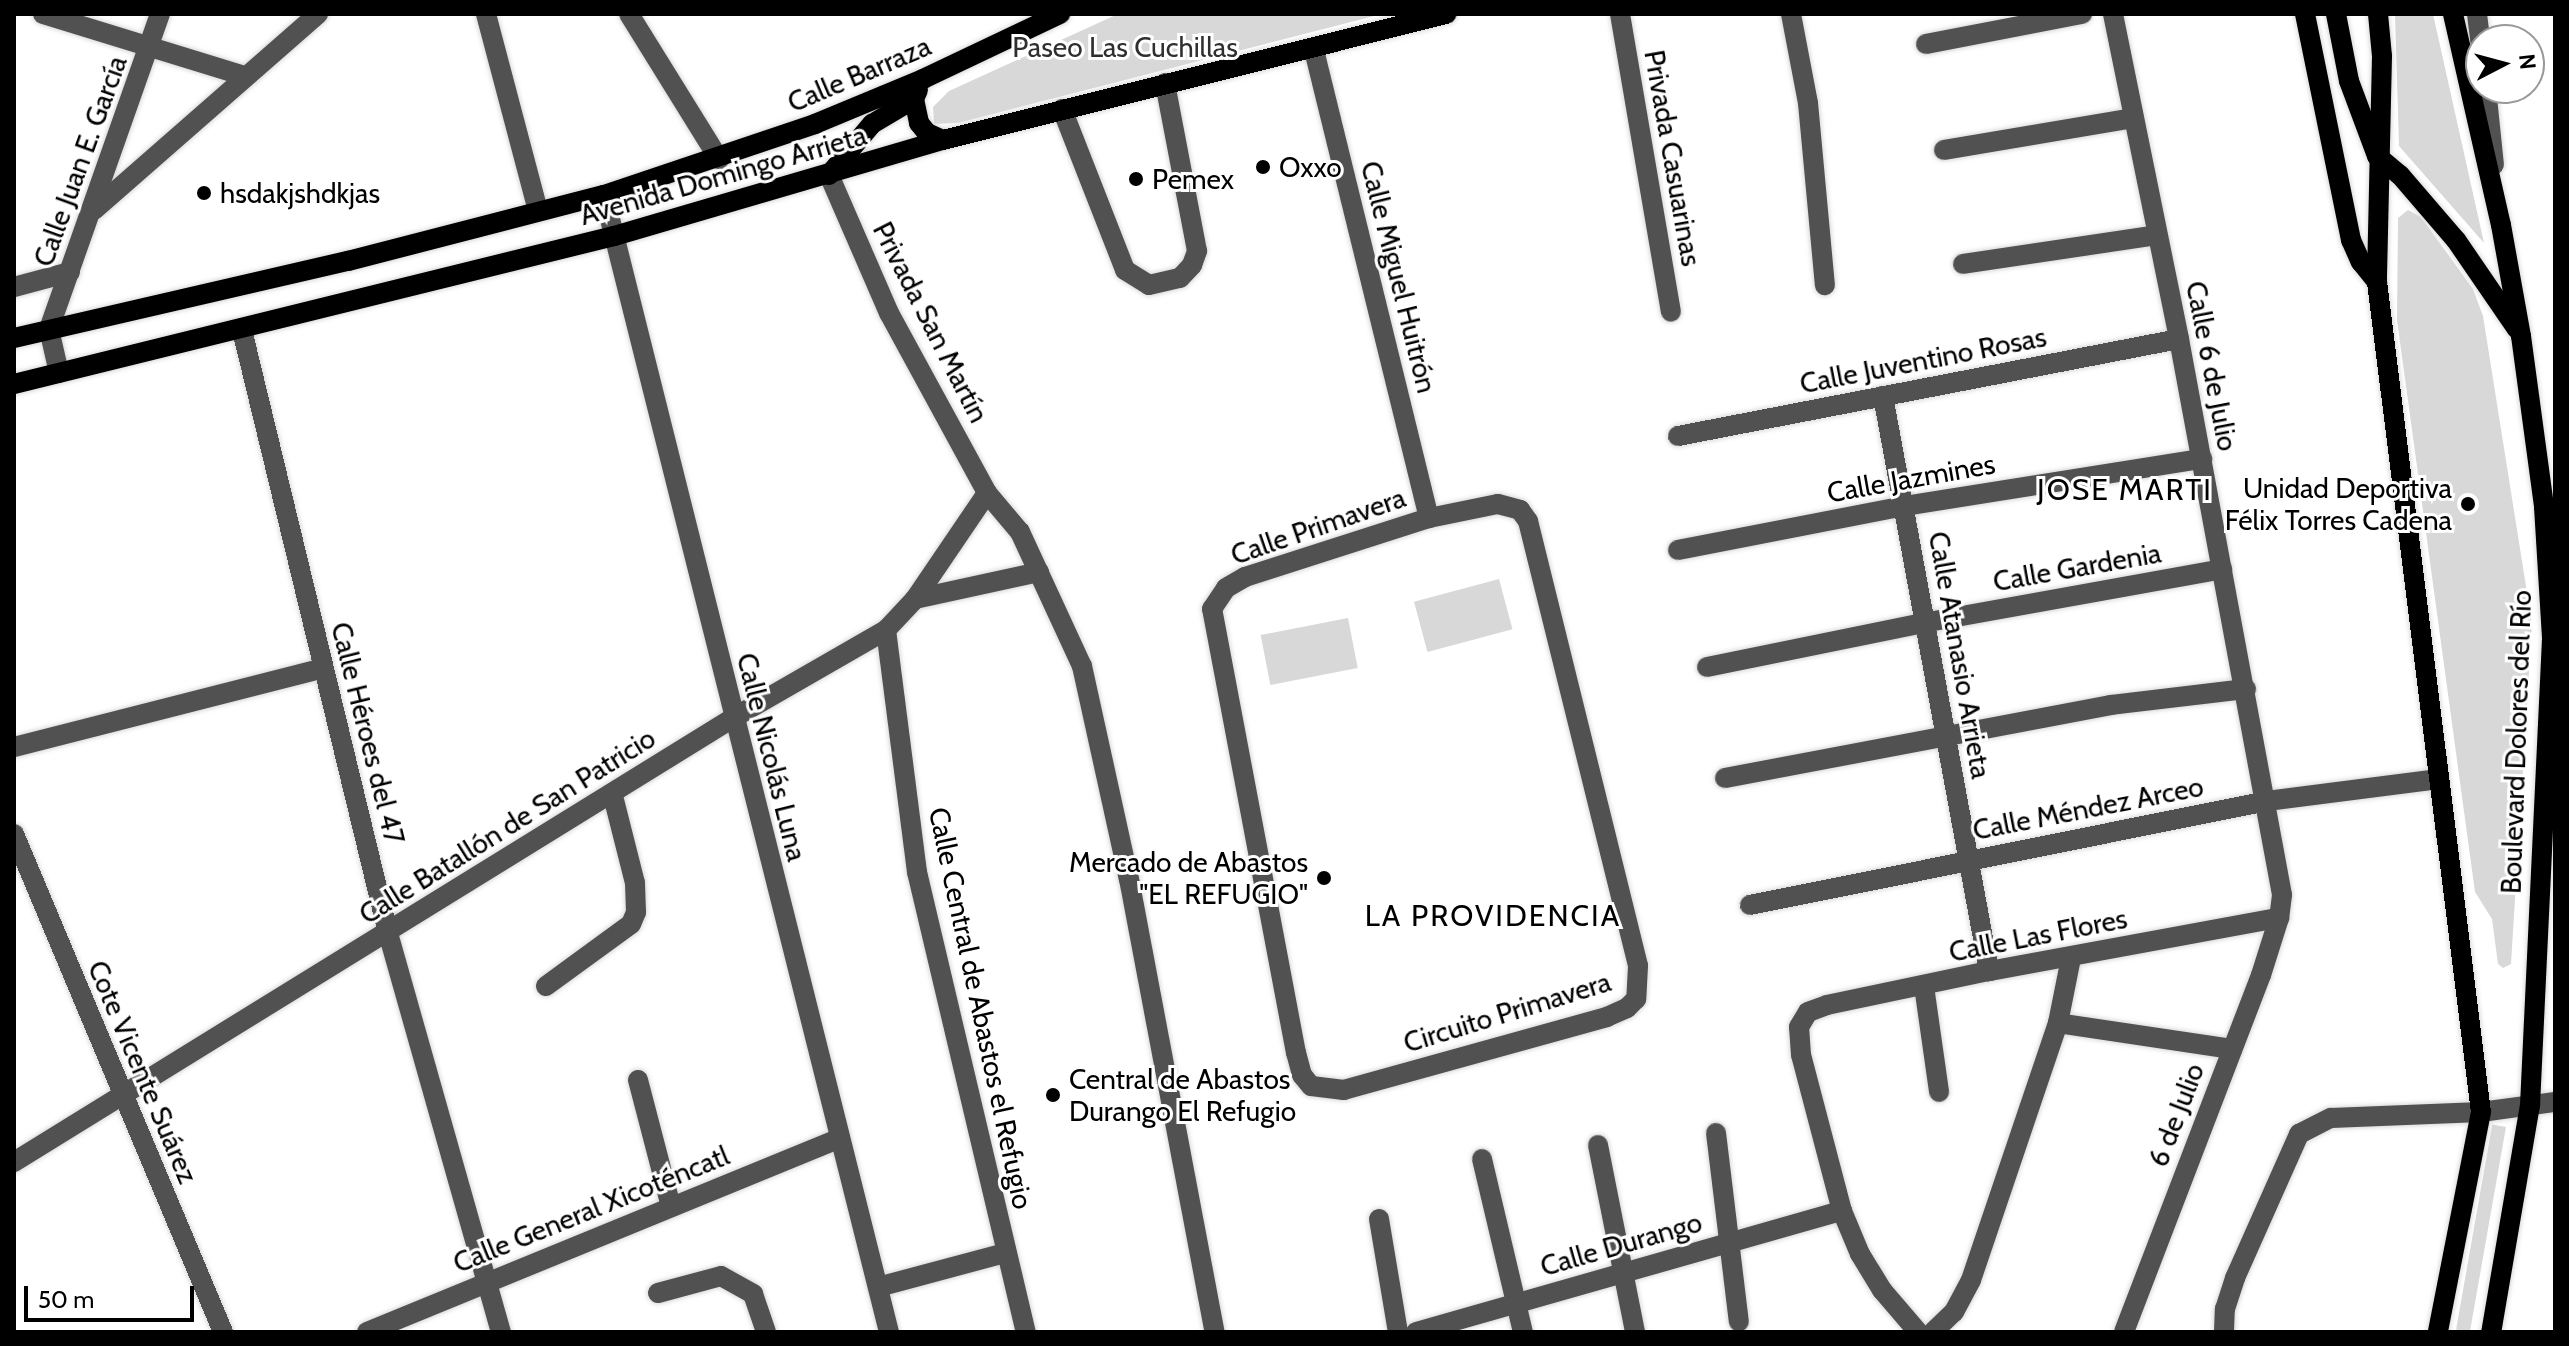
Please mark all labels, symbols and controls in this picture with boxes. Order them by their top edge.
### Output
north arrow [2465,24,2545,104]
street label: Calle Barraza [782,29,936,119]
park label: Paseo Las Cuchillas [1012,30,1238,64]
street label: Privada Casuarinas [1637,47,1709,269]
street label: Calle Juan E. García [26,51,134,271]
text: N [2513,52,2542,71]
street label: Avenida Domingo Arrieta [576,118,870,232]
place label: Oxxo [1279,150,1342,184]
marker: Oxxo [1254,158,1272,176]
street label: Calle Miguel Huitrón [1354,158,1444,396]
place label: Pemex [1152,162,1234,196]
marker: Pemex [1127,170,1145,188]
place label: hsdakjshdkjas [220,176,380,210]
marker: hsdakjshdkjas [195,184,213,202]
street label: Privada San Martín [866,216,996,428]
street label: Calle 6 de Julio [2179,278,2245,454]
street label: Calle Juventino Rosas [1797,320,2049,400]
street label: Calle Jazmines [1824,447,1998,509]
place label: Unidad Deportiva Félix Torres Cadena [2225,471,2452,537]
district label: JOSE MARTI [2037,472,2213,508]
street label: Calle Primavera [1226,480,1410,572]
marker: Unidad Deportiva Félix Torres Cadena [2459,495,2477,513]
street label: Calle Atanasio Arrieta [1922,529,1998,781]
street label: Calle Gardenia [1990,536,2164,598]
street label: Boulevard Dolores del Río [2494,590,2538,894]
street label: Calle Héroes del 47 [324,619,412,847]
street label: Calle Nicolás Luna [730,649,814,865]
street label: Calle Batallón de San Patricio [353,721,661,931]
street label: Calle Méndez Arceo [1970,769,2206,847]
street label: Calle Central de Abastos el Refugio [922,804,1040,1212]
place label: Mercado de Abastos "EL REFUGIO" [1069,845,1308,911]
marker: Mercado de Abastos "EL REFUGIO" [1315,869,1333,887]
district label: LA PROVIDENCIA [1365,898,1621,934]
street label: Calle Las Flores [1946,901,2130,969]
street label: Cote Vicente Suárez [81,956,205,1188]
street label: Circuito Primavera [1399,965,1615,1059]
street label: 6 de Julio [2141,1059,2211,1171]
place label: Central de Abastos Durango El Refugio [1069,1062,1296,1128]
marker: Central de Abastos Durango El Refugio [1044,1086,1062,1104]
street label: Calle General Xicoténcatl [448,1138,734,1280]
street label: Calle Durango [1536,1205,1706,1283]
scale bar [28,1270,198,1320]
text: 50 m [38,1285,94,1314]

